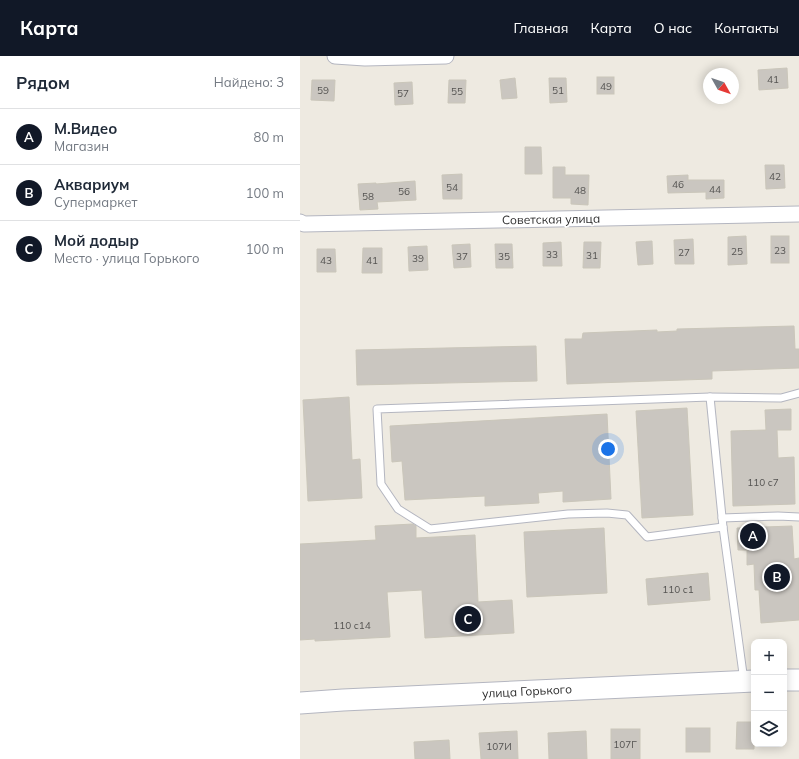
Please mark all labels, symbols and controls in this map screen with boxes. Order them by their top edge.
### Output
text: Карта [20,16,78,40]
text: Главная [514,19,569,37]
text: Карта [591,19,632,37]
text: О нас [654,19,692,37]
text: Контакты [714,19,779,37]
north arrow [703,68,739,104]
text: Рядом [16,72,70,93]
house number: 41 [767,73,779,86]
text: Найдено: 3 [214,74,284,90]
house number: 49 [600,80,612,93]
house number: 59 [317,84,329,97]
house number: 51 [552,84,564,97]
house number: 55 [451,85,463,98]
house number: 57 [397,87,409,100]
text: М.Видео [54,119,117,138]
text: A [24,129,34,145]
text: 80 m [254,129,284,145]
text: Магазин [54,138,109,154]
house number: 42 [769,170,781,183]
text: Аквариум [54,175,130,194]
house number: 46 [672,178,684,191]
house number: 54 [446,181,458,194]
house number: 44 [709,183,721,196]
house number: 48 [574,184,586,197]
text: B [25,185,33,201]
text: 100 m [246,185,284,201]
house number: 56 [398,185,410,198]
house number: 58 [362,190,374,203]
text: Супермаркет [54,194,137,210]
street label: Советская улица [502,211,600,227]
text: Мой додыр [54,231,139,250]
text: C [25,241,33,257]
text: 100 m [246,241,284,257]
house number: 23 [774,244,786,257]
house number: 25 [731,245,743,258]
house number: 27 [678,246,690,259]
house number: 33 [546,248,558,261]
house number: 31 [586,249,598,262]
text: Место · улица Горького [54,250,200,266]
house number: 37 [456,250,468,263]
house number: 35 [498,250,510,263]
house number: 39 [412,252,424,265]
house number: 43 [320,254,332,267]
house number: 41 [366,254,378,267]
your location [598,439,618,459]
house number: 110 с7 [747,476,779,489]
pin: A [740,521,766,551]
pin: B [764,562,790,592]
house number: 110 с1 [662,583,694,596]
pin: C [455,604,481,634]
house number: 110 с14 [333,619,371,632]
map controls [751,639,787,747]
button: + [751,639,787,675]
button: − [751,675,787,711]
street label: улица Горького [482,681,572,701]
button: layers [751,711,787,747]
house number: 107Г [613,738,637,751]
house number: 107И [486,740,512,753]

